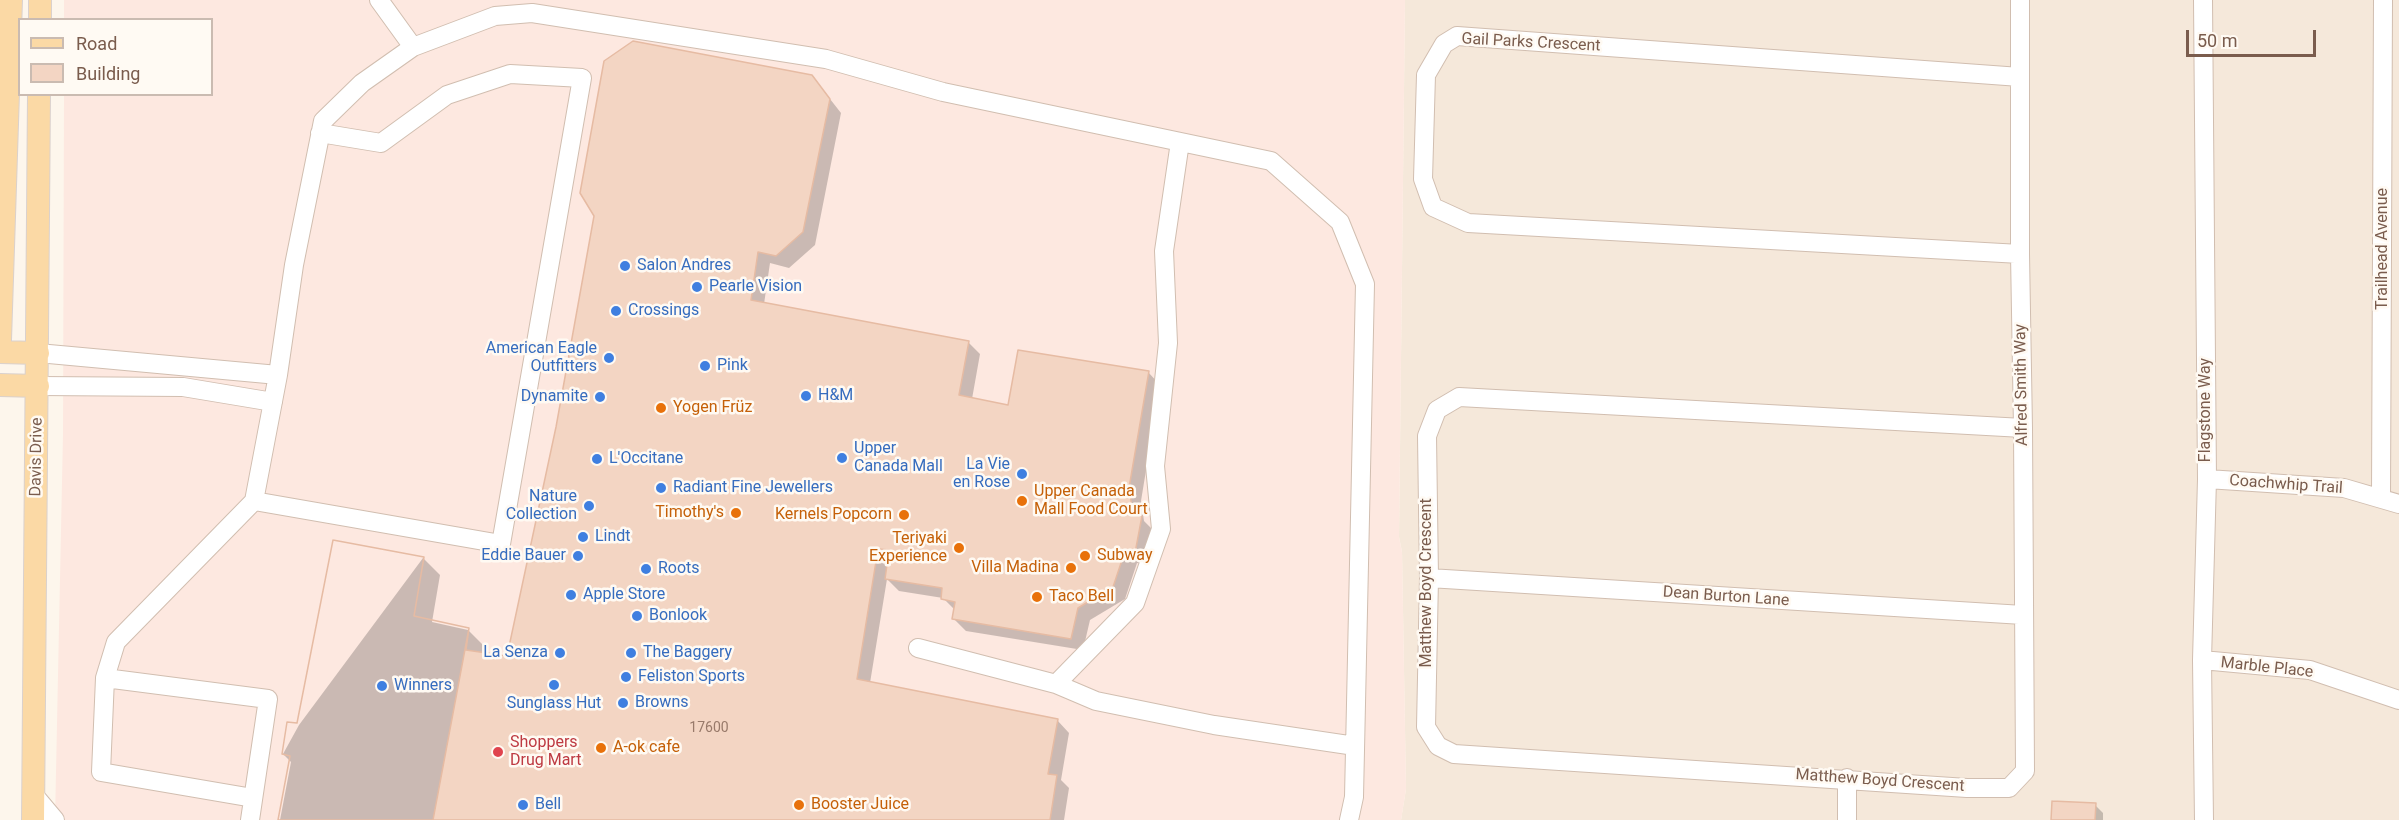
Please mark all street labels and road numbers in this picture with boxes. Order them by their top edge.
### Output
street label: Gail Parks Crescent [1461,30,1601,56]
street label: Trailhead Avenue [2373,188,2393,310]
street label: Alfred Smith Way [2011,324,2033,446]
street label: Flagstone Way [2196,358,2216,462]
street label: Davis Drive [27,417,47,497]
street label: Coachwhip Trail [2229,471,2343,499]
street label: Matthew Boyd Crescent [1417,498,1437,668]
street label: Dean Burton Lane [1662,583,1790,611]
street label: Marble Place [2220,654,2314,682]
street label: Matthew Boyd Crescent [1795,766,1965,796]

